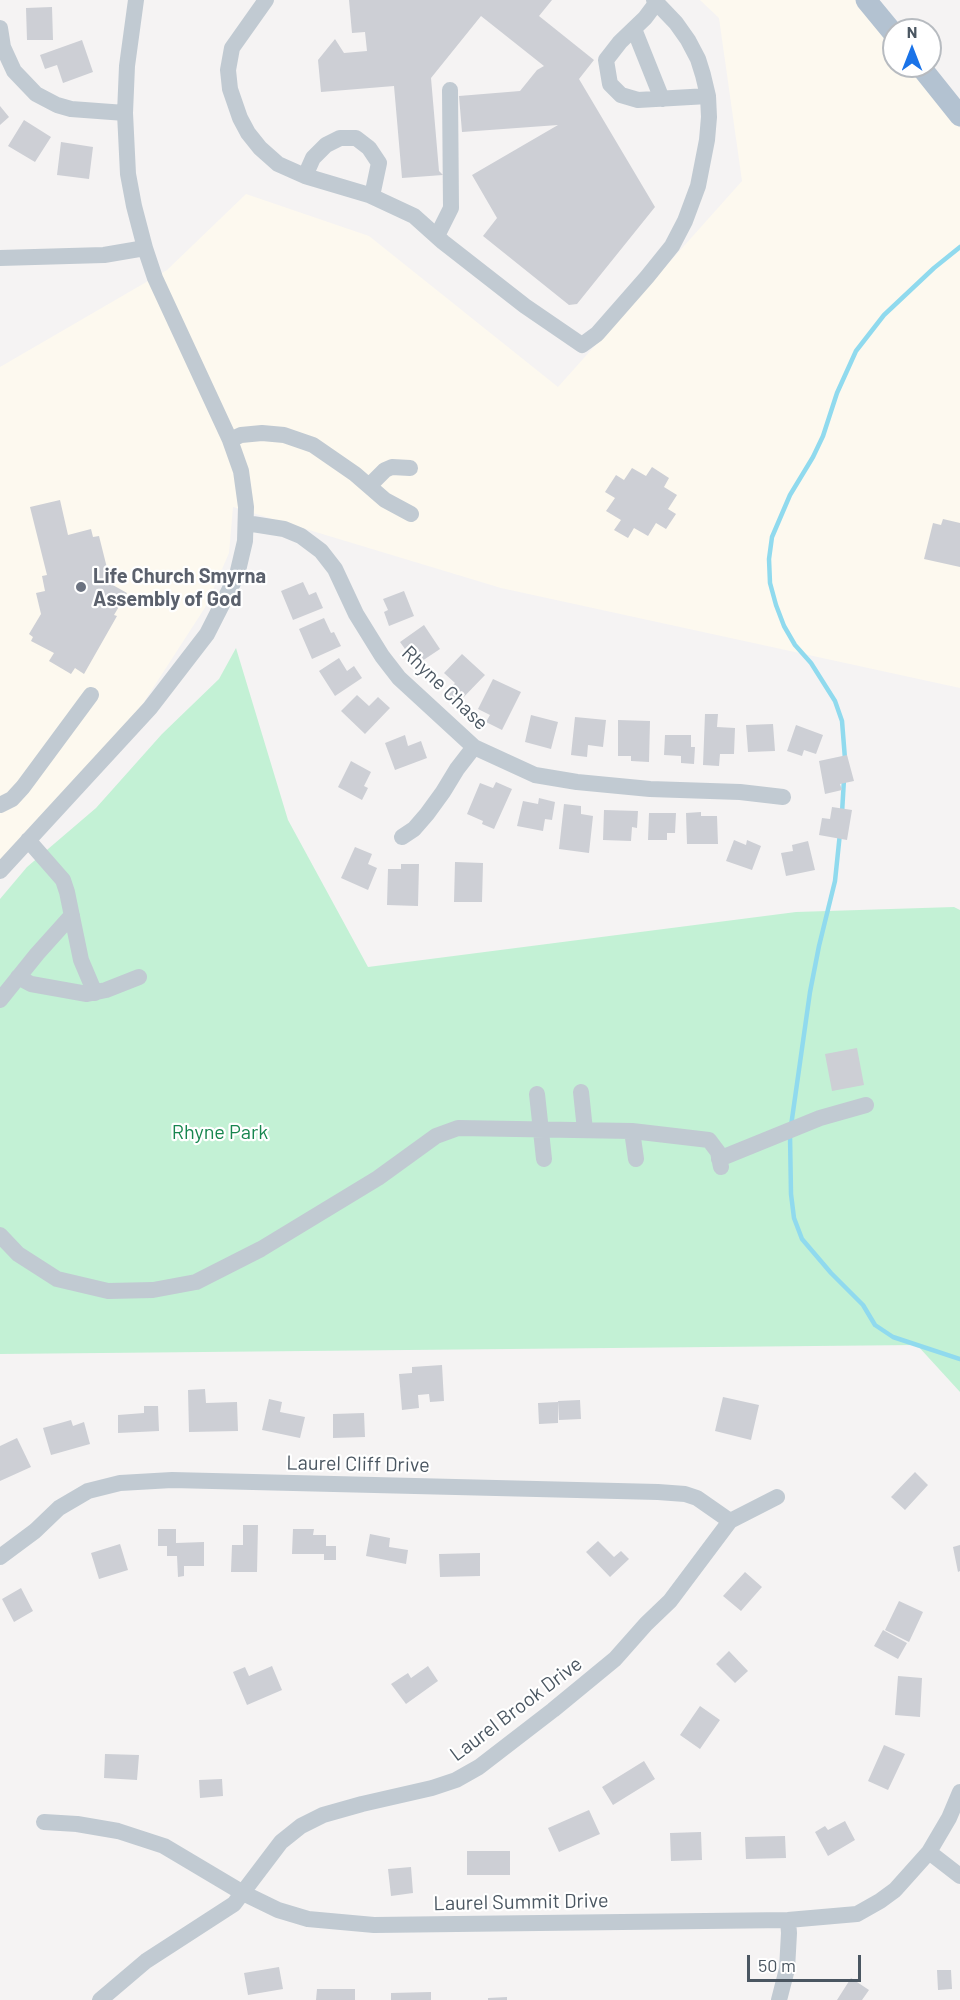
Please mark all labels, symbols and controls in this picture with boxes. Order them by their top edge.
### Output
north arrow [882,18,942,78]
text: N [907,22,917,41]
place label: Life Church Smyrna Assembly of God [93,564,266,611]
marker: Life Church Smyrna Assembly of God [74,580,88,594]
street label: Rhyne Chase [397,641,493,735]
park label: Rhyne Park [172,1120,268,1144]
street label: Laurel Cliff Drive [286,1451,430,1477]
street label: Laurel Brook Drive [445,1652,587,1766]
street label: Laurel Summit Drive [433,1888,609,1916]
scale bar [750,1943,864,1981]
text: 50 m [758,1954,796,1976]

